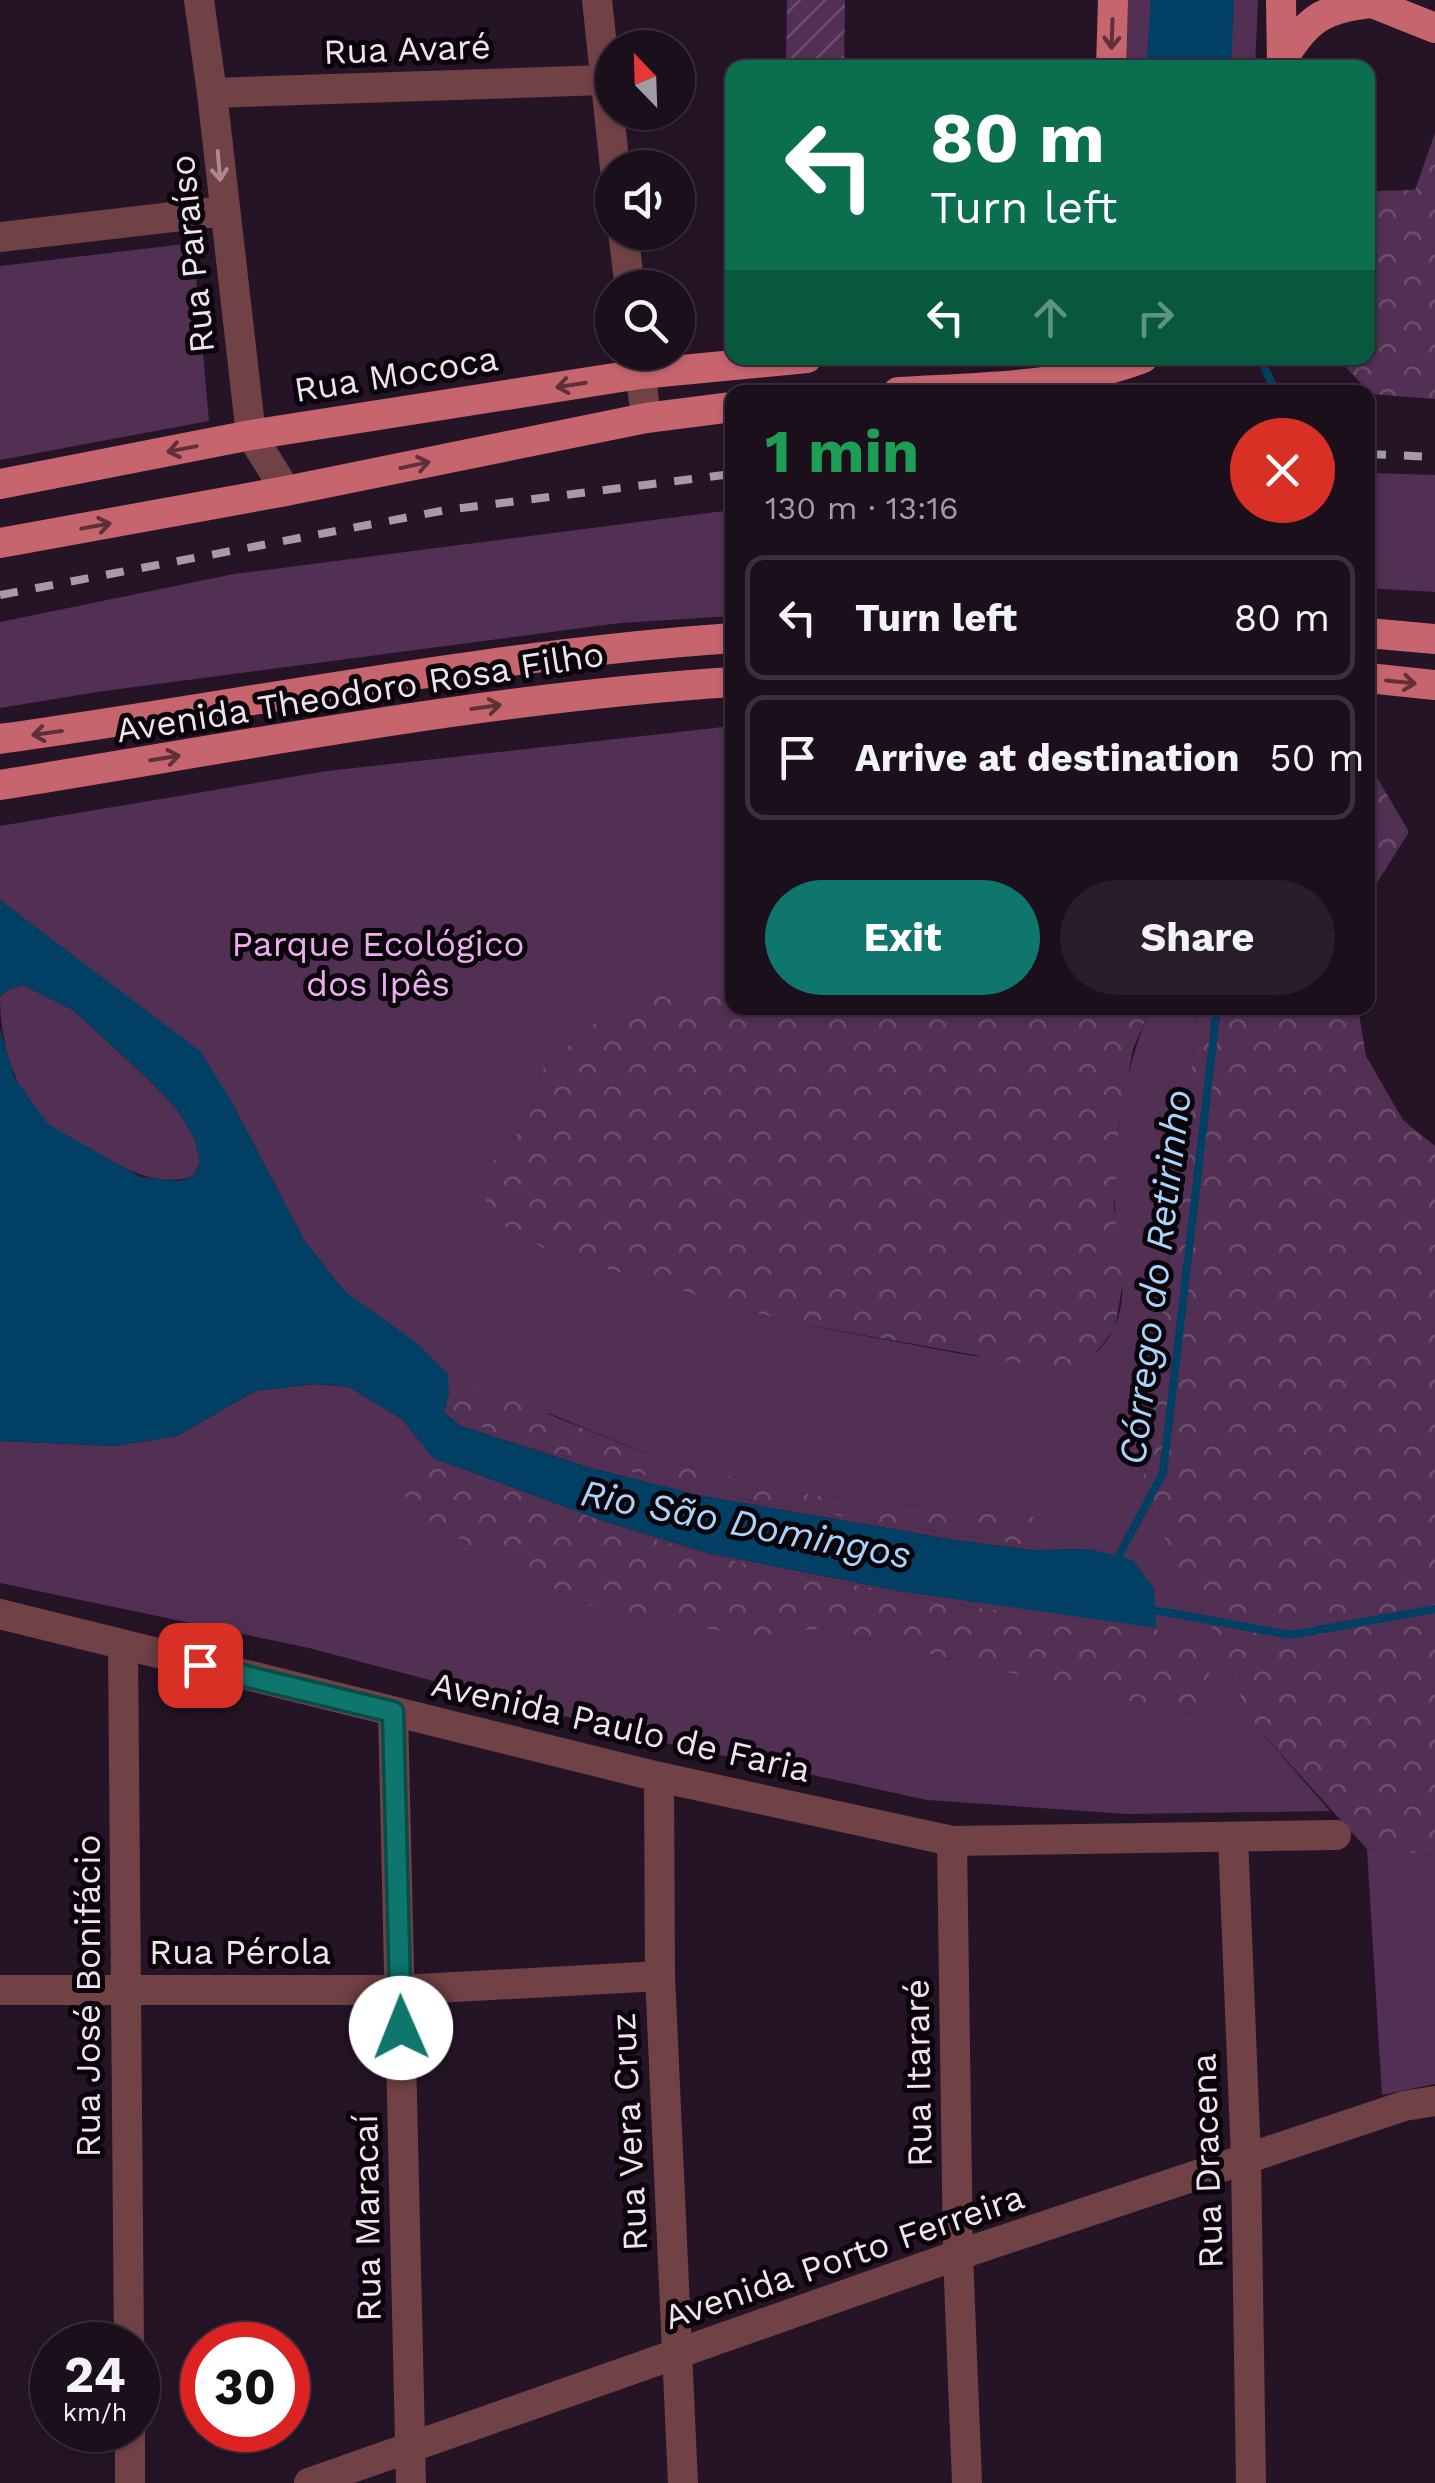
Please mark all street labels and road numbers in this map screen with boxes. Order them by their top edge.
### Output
street label: Rua Avaré [323,25,491,73]
street label: Rua Paraíso [161,153,223,355]
street label: Rua Mococa [291,337,501,411]
street label: Avenida Theodoro Rosa Filho [113,633,607,751]
street label: Avenida Paulo de Faria [428,1663,814,1791]
street label: Rua José Bonifácio [67,1835,109,2157]
street label: Rua Pérola [149,1931,331,1973]
street label: Rua Itararé [895,1979,941,2167]
street label: Rua Vera Cruz [602,2012,656,2252]
street label: Rua Dracena [1182,2053,1232,2269]
street label: Rua Maracaí [344,2114,390,2322]
street label: Avenida Porto Ferreira [659,2176,1029,2338]

